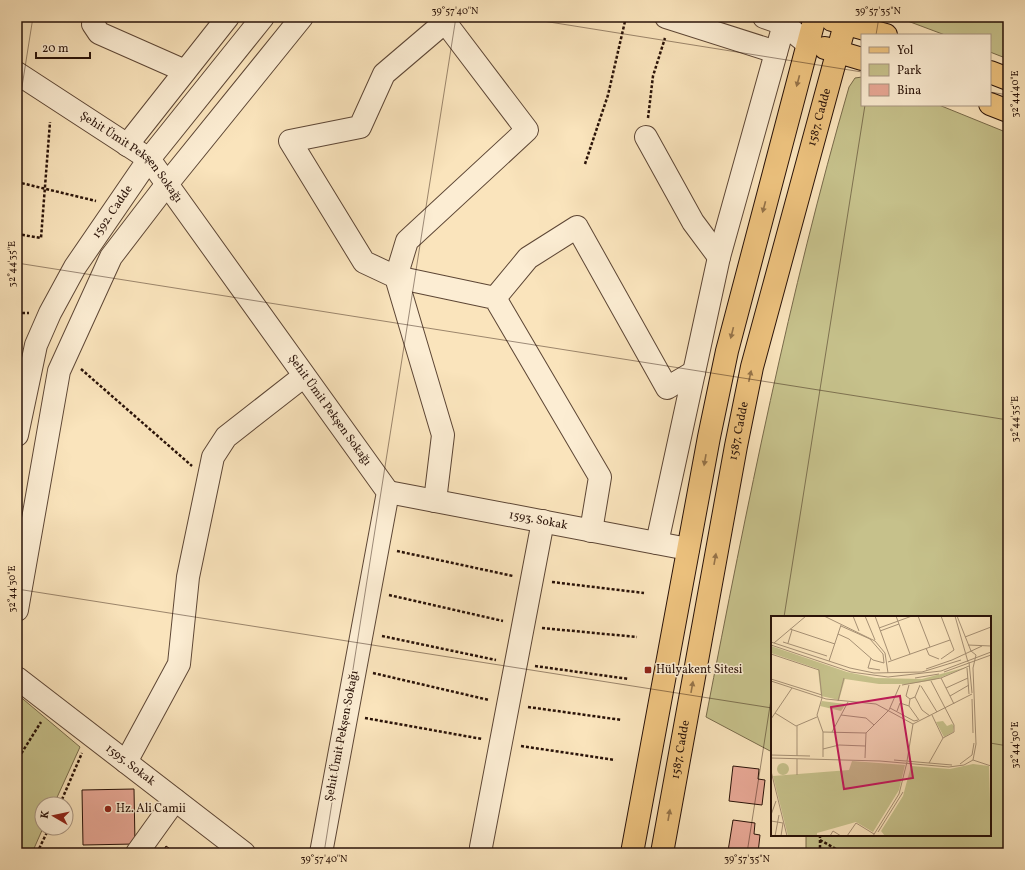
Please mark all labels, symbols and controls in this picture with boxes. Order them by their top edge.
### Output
text: 39°57'40"N [432,4,479,18]
text: 39°57'35"N [855,4,902,18]
scale bar [36,34,90,60]
legend [861,34,991,106]
text: 20 m [42,41,69,57]
text: Yol [897,43,914,59]
text: Park [897,63,922,79]
text: 32°44'40"E [1008,70,1022,118]
one-way arrow [795,76,801,88]
text: Bina [897,83,921,99]
street label: 1587. Cadde [804,86,835,148]
street label: Şehit Ümit Pekşen Sokağı [77,108,186,206]
street label: 1592. Cadde [89,182,137,242]
one-way arrow [761,201,767,213]
text: 32°44'35"E [5,241,19,287]
one-way arrow [729,327,735,339]
street label: Şehit Ümit Pekşen Sokağı [284,352,375,470]
one-way arrow [748,370,754,382]
text: 32°44'35"E [1008,396,1022,442]
street label: 1587. Cadde [726,400,753,462]
one-way arrow [702,454,708,466]
street label: 1593. Sokak [508,507,570,534]
one-way arrow [712,553,718,565]
text: 32°44'30"E [5,565,19,613]
inset map [771,616,991,836]
place label: Hülyakent Sitesi [656,662,743,678]
marker: Hülyakent Sitesi [643,665,653,675]
street label: Şehit Ümit Pekşen Sokağı [320,669,363,803]
one-way arrow [689,681,695,693]
street label: 1587. Cadde [668,719,694,780]
text: 32°44'30"E [1008,721,1022,769]
street label: 1595. Sokak [102,741,159,790]
north arrow [34,796,74,836]
place label: Hz. Ali Camii [116,801,186,817]
marker: Hz. Ali Camii [103,804,113,814]
one-way arrow [666,809,672,821]
text: K [38,810,54,820]
text: 39°57'40"N [301,852,348,866]
text: 39°57'35"N [724,852,771,866]

